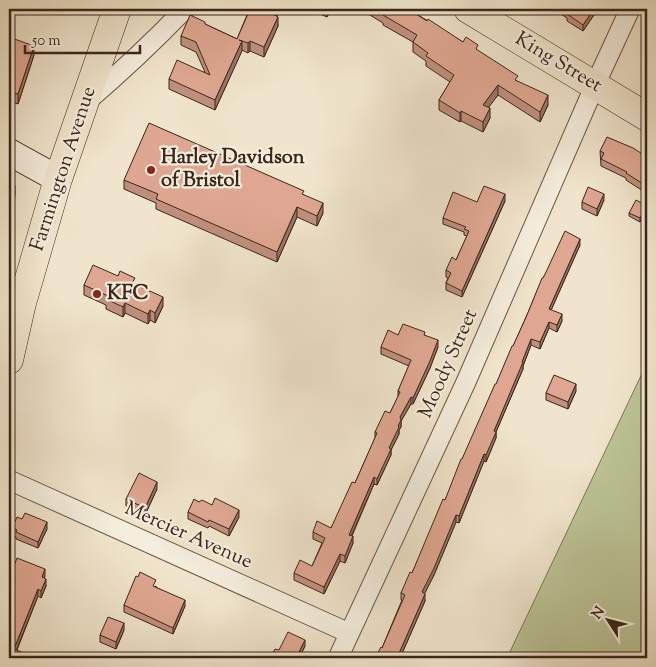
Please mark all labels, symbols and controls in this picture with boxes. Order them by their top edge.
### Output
scale bar [25,22,140,54]
street label: King Street [509,25,607,101]
text: 50 m [31,31,61,52]
street label: Farmington Avenue [24,83,104,255]
place label: Harley Davidson of Bristol [161,144,305,196]
marker: Harley Davidson of Bristol [145,164,157,176]
place label: KFC [107,280,149,309]
marker: KFC [91,288,103,300]
street label: Moody Street [412,305,486,423]
street label: Mercier Avenue [119,495,257,577]
north arrow [584,594,634,644]
text: N [588,603,610,624]

